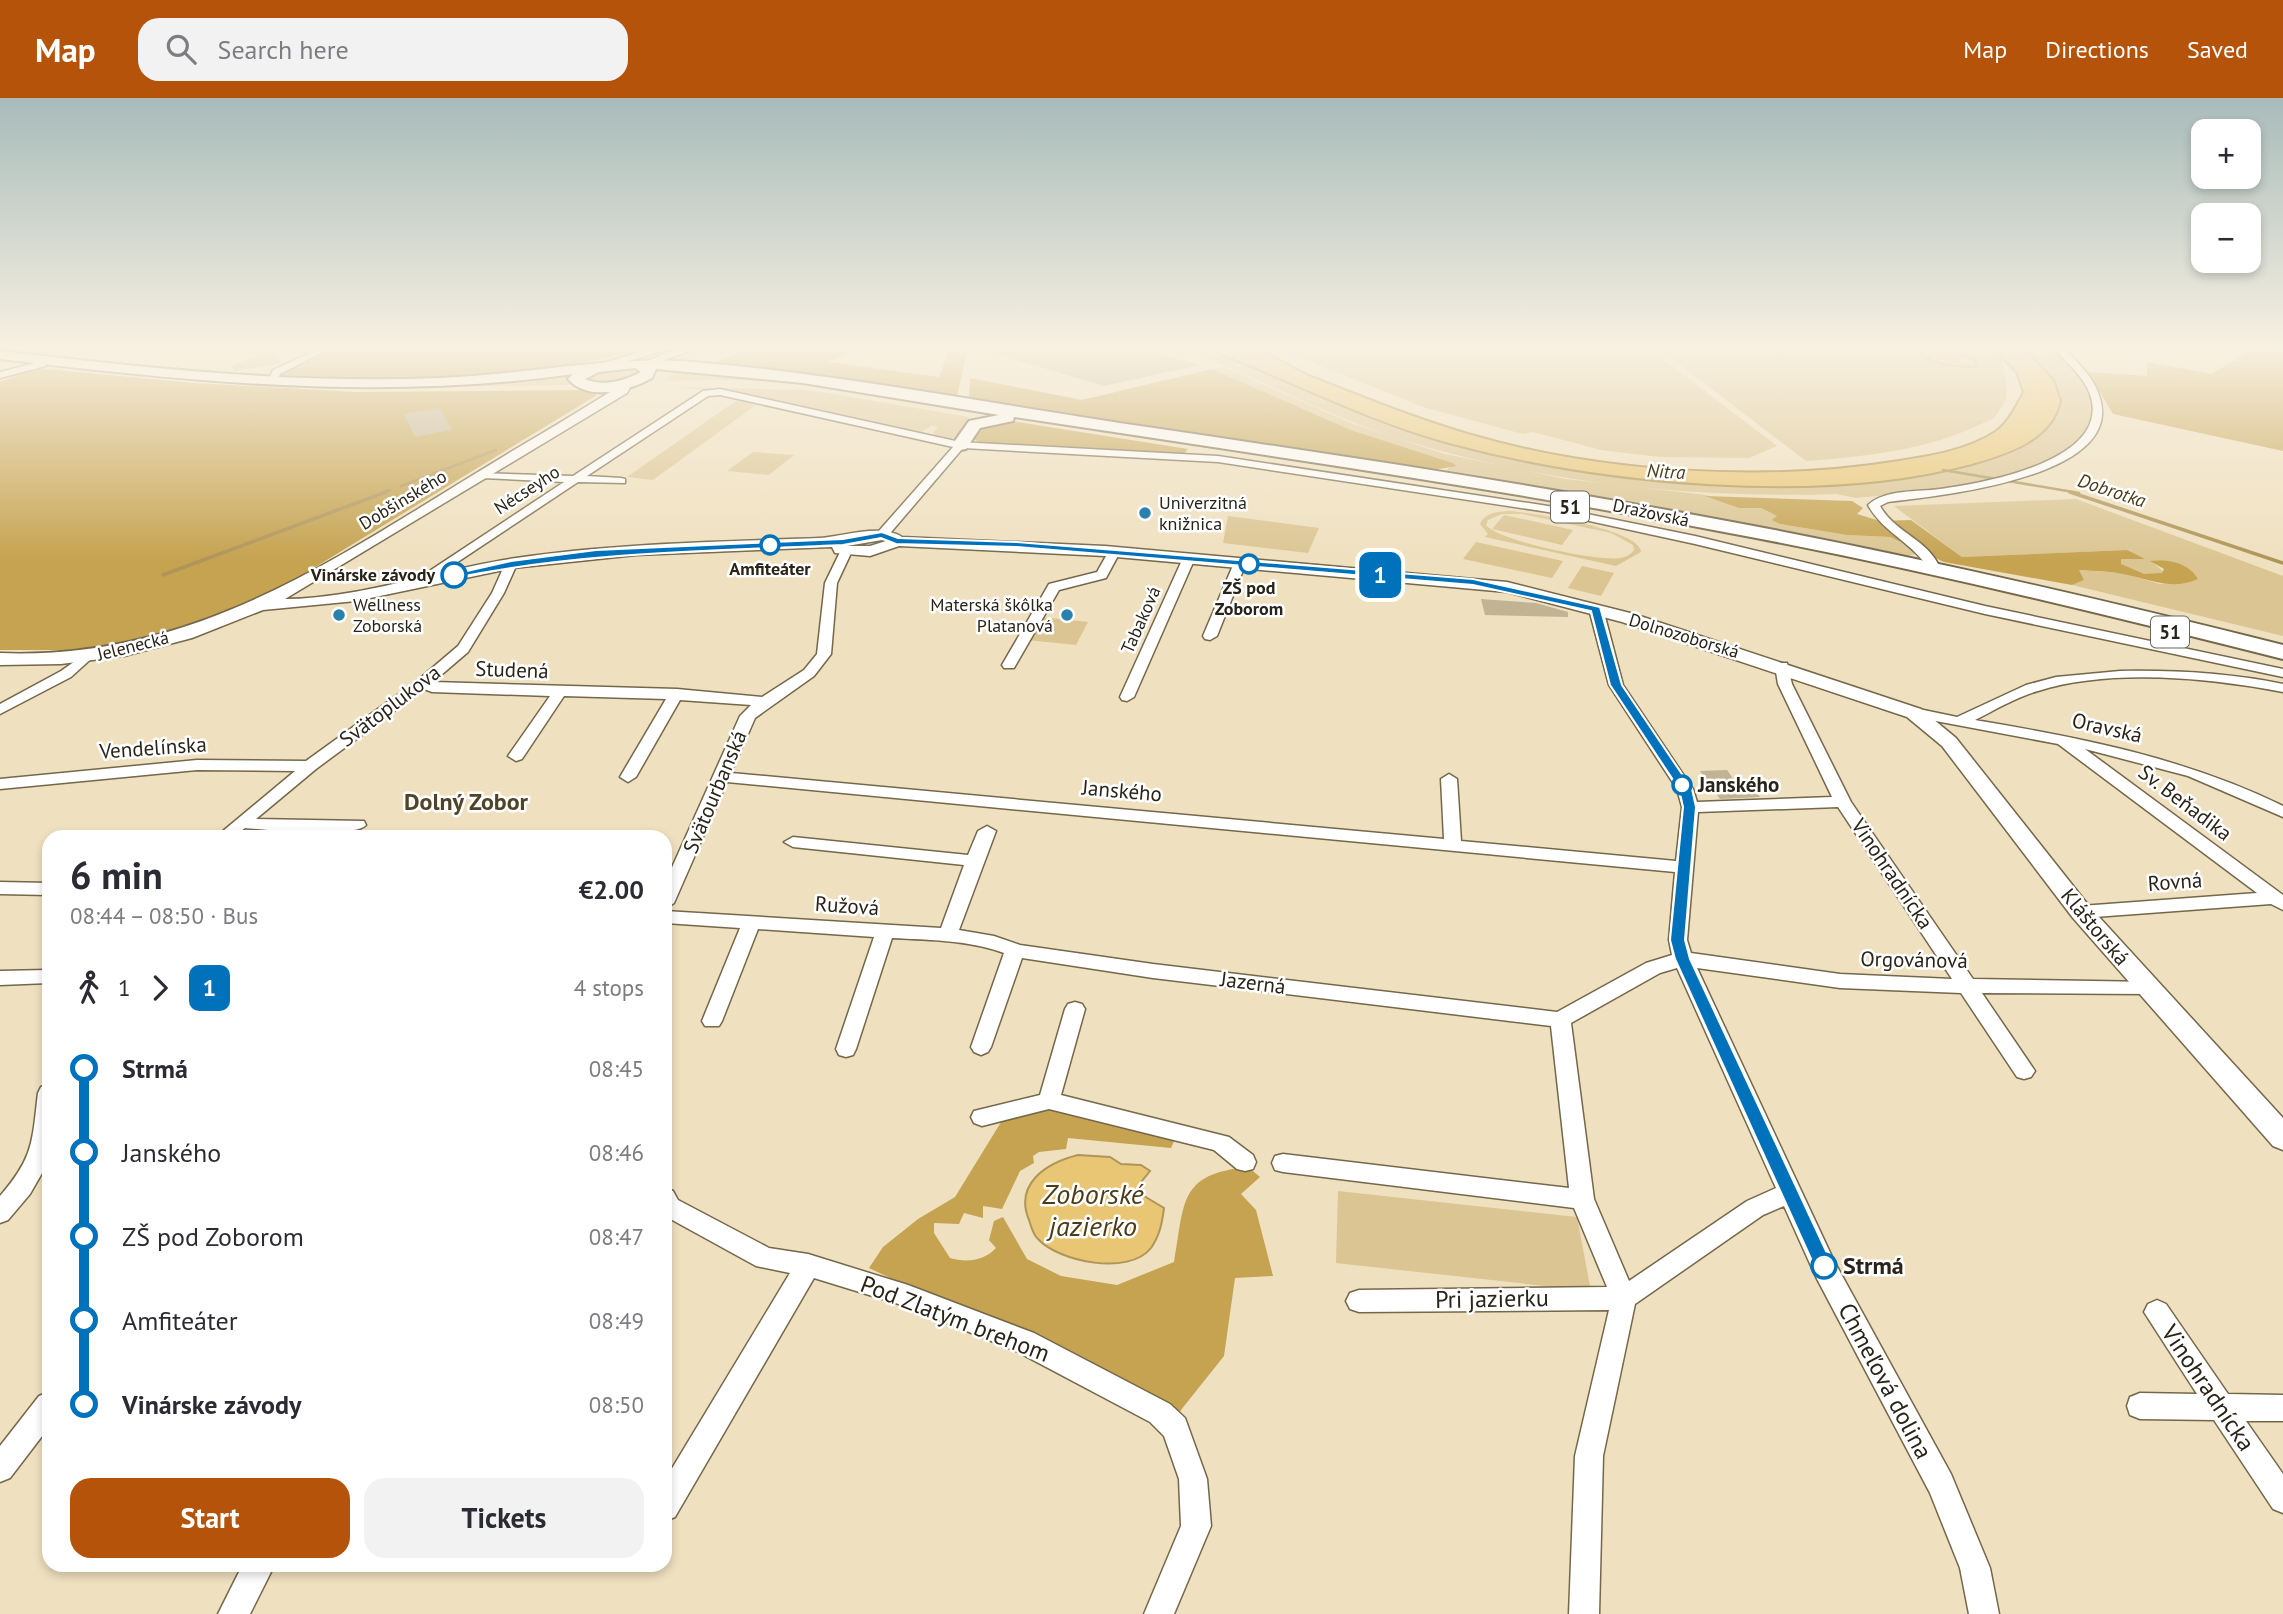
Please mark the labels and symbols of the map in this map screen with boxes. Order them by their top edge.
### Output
water label: Nitra [1646,458,1687,484]
street label: Nécseyho [490,460,564,519]
street label: Dobšinského [355,464,451,535]
water label: Dobrotka [2075,468,2150,512]
place label: Univerzitná knižnica [1159,491,1247,535]
road number: 51 [1551,492,1589,522]
street label: Dražovská [1611,493,1692,532]
marker: Univerzitná knižnica [1137,505,1153,521]
marker: Amfiteáter [760,535,780,555]
line badge: 1 [1357,552,1403,598]
marker: ZŠ pod Zoborom [1239,554,1259,574]
place label: Amfiteáter [729,557,811,580]
marker: Vinárske závody [441,562,467,588]
place label: Vinárske závody [310,563,435,586]
place label: ZŠ pod Zoborom [1215,576,1283,620]
street label: Tabaková [1116,583,1166,657]
place label: Wellness Zoborská [353,593,422,637]
place label: Materská škôlka Platanová [930,593,1053,637]
marker: Wellness Zoborská [331,607,347,623]
marker: Materská škôlka Platanová [1059,607,1075,623]
street label: Dolnozoborská [1626,608,1742,663]
road number: 51 [2151,617,2189,648]
street label: Jelenecká [94,625,171,666]
street label: Studená [475,655,549,684]
street label: Svätoplukova [334,659,446,752]
street label: Oravská [2069,706,2145,749]
street label: Svätourbanská [677,726,753,857]
street label: Vendelínska [97,730,207,765]
street label: Sv. Beňadika [2133,759,2238,847]
place label: Janského [1697,771,1779,798]
street label: Janského [1080,773,1163,807]
marker: Janského [1672,775,1692,795]
district label: Dolný Zobor [404,786,529,817]
street label: Vinohradnícka [1845,812,1939,934]
street label: Rovná [2147,866,2203,897]
street label: Kláštorská [2055,882,2136,971]
street label: Ružová [814,890,880,921]
street label: Orgovánová [1860,945,1968,974]
street label: Jazerná [1218,965,1287,1000]
water label: Zoborské jazierko [1041,1175,1144,1244]
place label: Strmá [1843,1250,1904,1281]
marker: Strmá [1811,1253,1837,1279]
street label: Pod Zlatým brehom [856,1268,1054,1369]
street label: Pri jazierku [1435,1282,1549,1315]
street label: Chmeľová dolina [1831,1297,1940,1464]
street label: Vinohradnícka [2154,1318,2262,1457]

